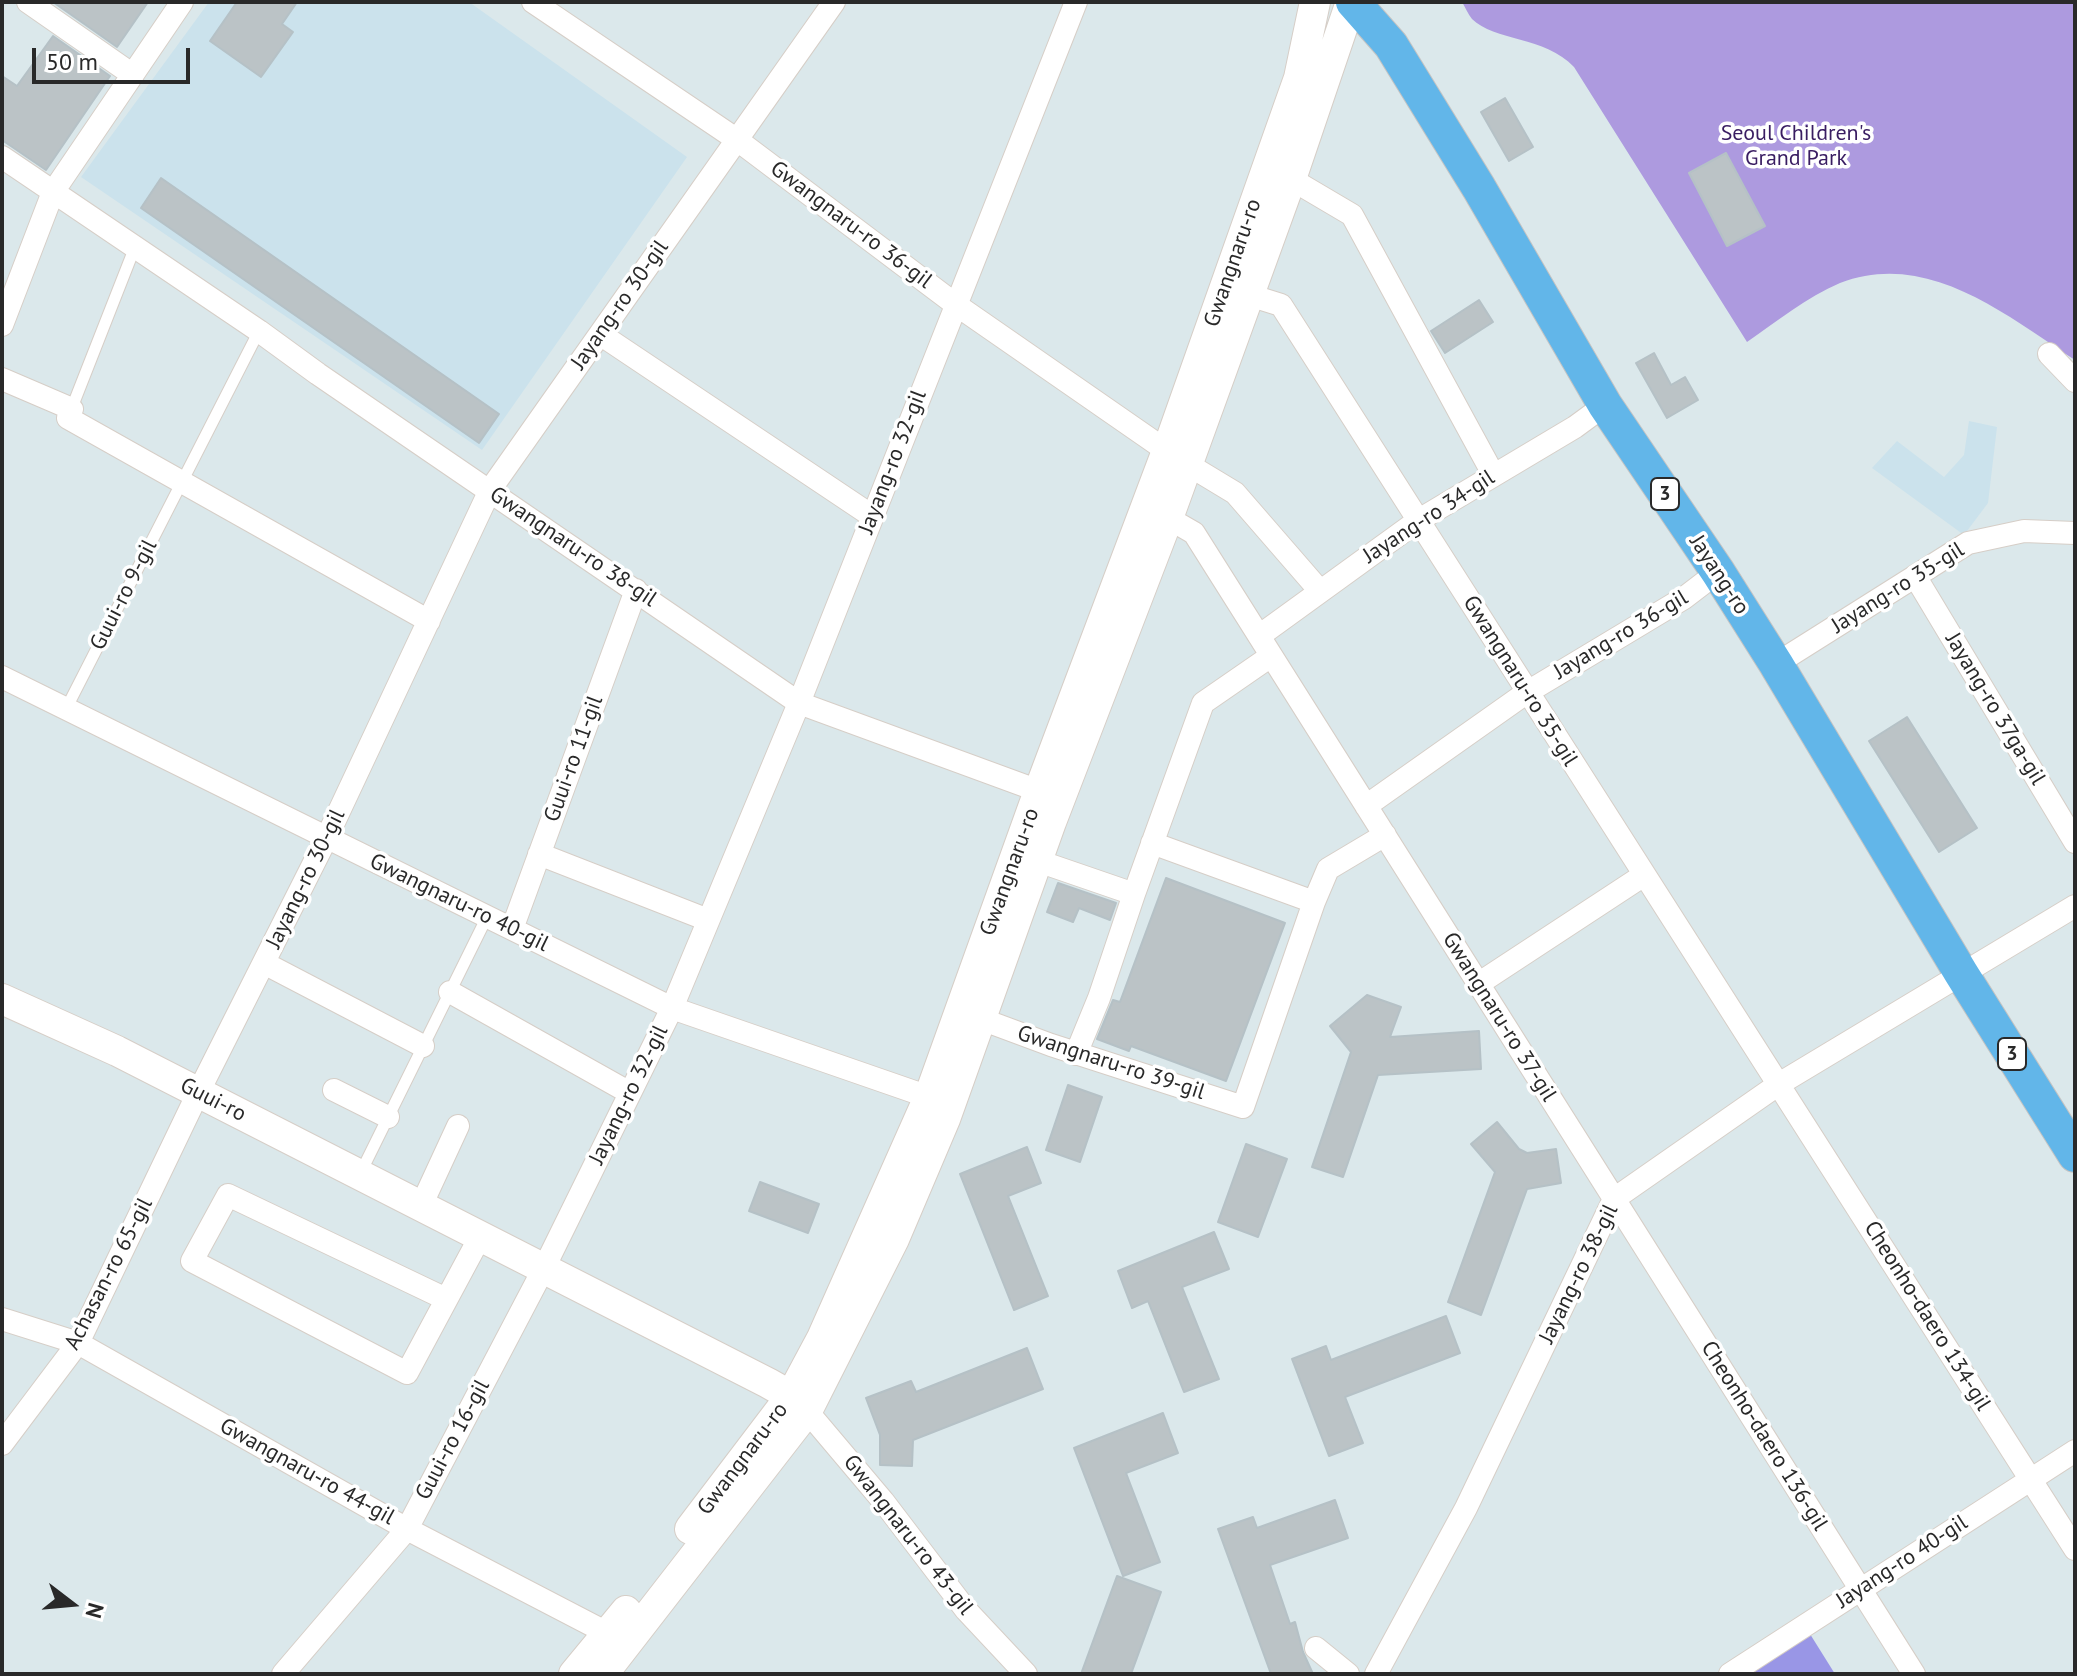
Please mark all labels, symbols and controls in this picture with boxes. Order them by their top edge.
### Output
scale bar [36,32,194,82]
text: 50 m [46,46,98,77]
park label: Seoul Children's Grand Park [1721,121,1871,172]
street label: Gwangnaru-ro 36-gil [765,156,937,294]
street label: Gwangnaru-ro [1199,195,1267,331]
street label: Jayang-ro 30-gil [566,235,674,375]
street label: Jayang-ro 32-gil [854,387,932,537]
street label: Jayang-ro 34-gil [1358,465,1500,569]
road number: 3 [1651,478,1679,510]
street label: Gwangnaru-ro 38-gil [484,481,662,613]
street label: Jayang-ro [1684,530,1754,620]
street label: Guui-ro 9-gil [85,535,163,655]
street label: Jayang-ro 35-gil [1827,537,1969,639]
street label: Jayang-ro 36-gil [1549,585,1693,685]
street label: Gwangnaru-ro 35-gil [1457,591,1583,771]
street label: Jayang-ro 37ga-gil [1939,628,2051,790]
street label: Guui-ro 11-gil [539,692,609,826]
street label: Jayang-ro 30-gil [261,805,351,953]
street label: Gwangnaru-ro [975,805,1045,939]
street label: Gwangnaru-ro 40-gil [365,848,553,958]
street label: Gwangnaru-ro 37-gil [1436,928,1562,1106]
street label: Gwangnaru-ro 39-gil [1014,1020,1208,1106]
street label: Jayang-ro 32-gil [584,1021,674,1169]
road number: 3 [1998,1038,2026,1070]
street label: Guui-ro [176,1072,250,1128]
street label: Achasan-ro 65-gil [59,1194,159,1354]
street label: Jayang-ro 38-gil [1534,1200,1624,1348]
street label: Cheonho-daero 134-gil [1858,1216,1996,1416]
street label: Cheonho-daero 136-gil [1695,1336,1833,1536]
street label: Guui-ro 16-gil [410,1375,496,1505]
street label: Gwangnaru-ro [692,1398,794,1520]
street label: Gwangnaru-ro 44-gil [215,1413,399,1531]
street label: Gwangnaru-ro 43-gil [837,1450,979,1620]
street label: Jayang-ro 40-gil [1831,1510,1973,1614]
north arrow [32,1564,112,1644]
text: N [80,1600,111,1621]

